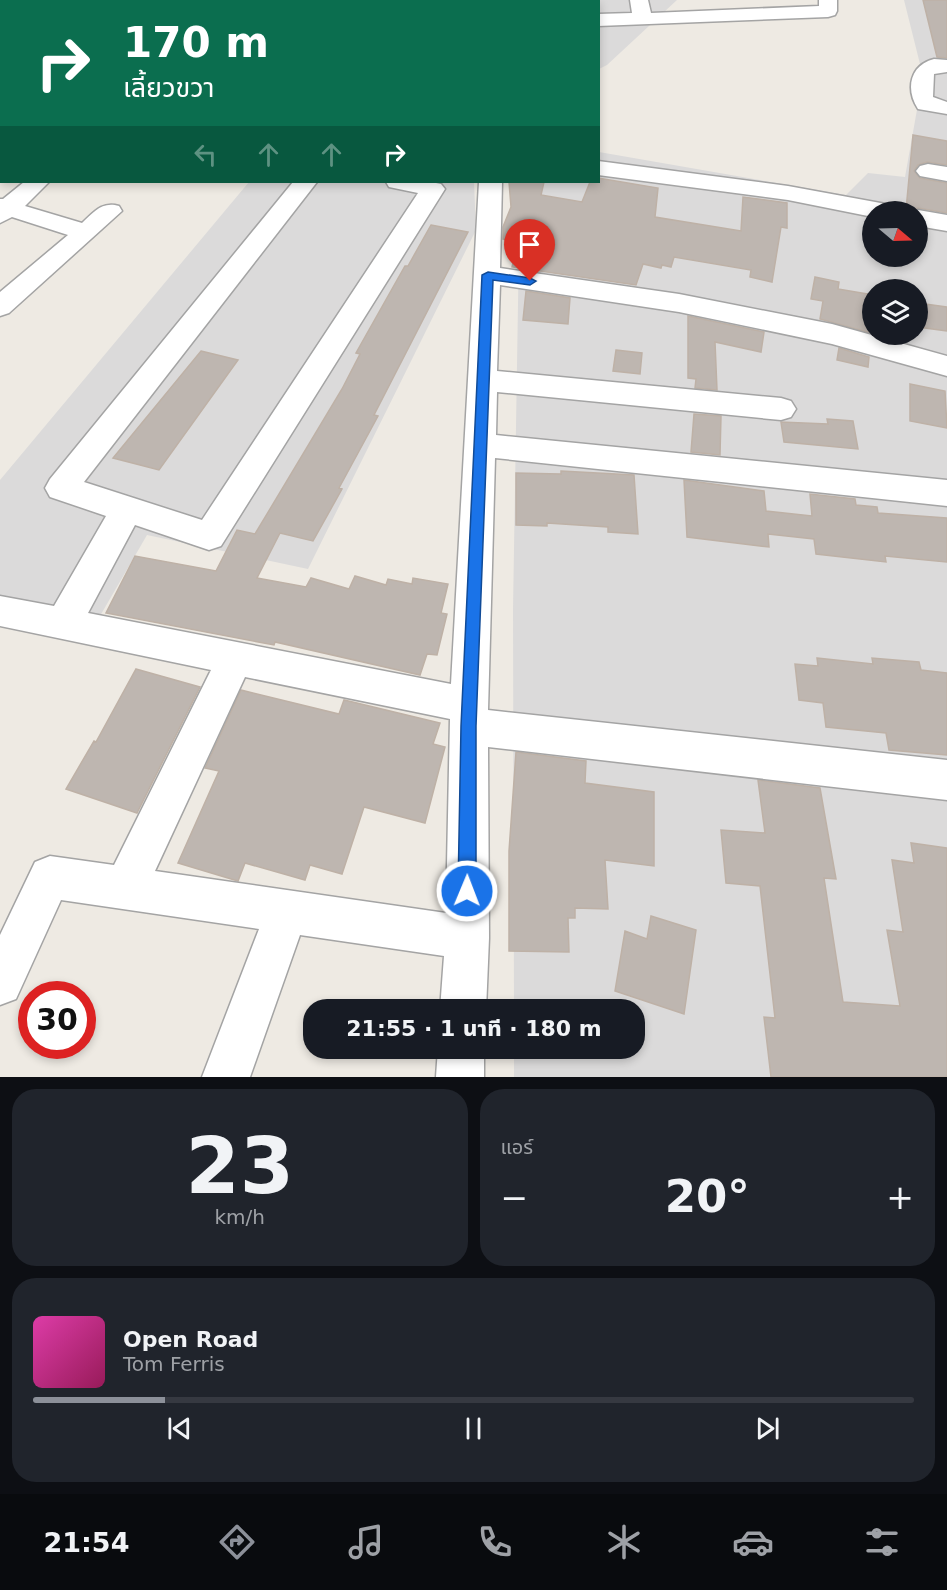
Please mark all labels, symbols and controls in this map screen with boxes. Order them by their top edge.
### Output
text: 170 m [123,18,269,67]
icon: right [24,24,102,102]
text: เลี้ยวขวา [123,72,214,103]
icon: left [189,138,222,171]
icon: ahead [252,138,285,171]
icon: ahead [315,138,348,171]
icon: right [378,138,411,171]
north arrow [862,201,928,267]
map controls [862,201,928,345]
pin [504,219,555,281]
icon: arrive [513,228,546,261]
button: layers [862,279,928,345]
position arrow [435,859,499,923]
speed limit sign: 30 [18,981,96,1059]
text: 21:55 · 1 นาที · 180 m [346,1016,602,1041]
text: 23 [185,1121,294,1211]
text: แอร์ [501,1135,533,1159]
text: 20° [665,1170,750,1223]
text: − [501,1178,528,1217]
text: + [886,1178,914,1217]
text: km/h [215,1205,265,1229]
text: Open Road [123,1327,258,1352]
text: Tom Ferris [123,1352,225,1376]
icon: previous [163,1412,196,1445]
icon: pause [457,1412,490,1445]
icon: next [751,1412,784,1445]
icon: directions [216,1521,258,1563]
icon: music [345,1521,387,1563]
icon: phone [474,1521,516,1563]
icon: climate [603,1521,645,1563]
icon: car [732,1521,774,1563]
icon: filters [861,1521,903,1563]
text: 21:54 [44,1527,129,1558]

